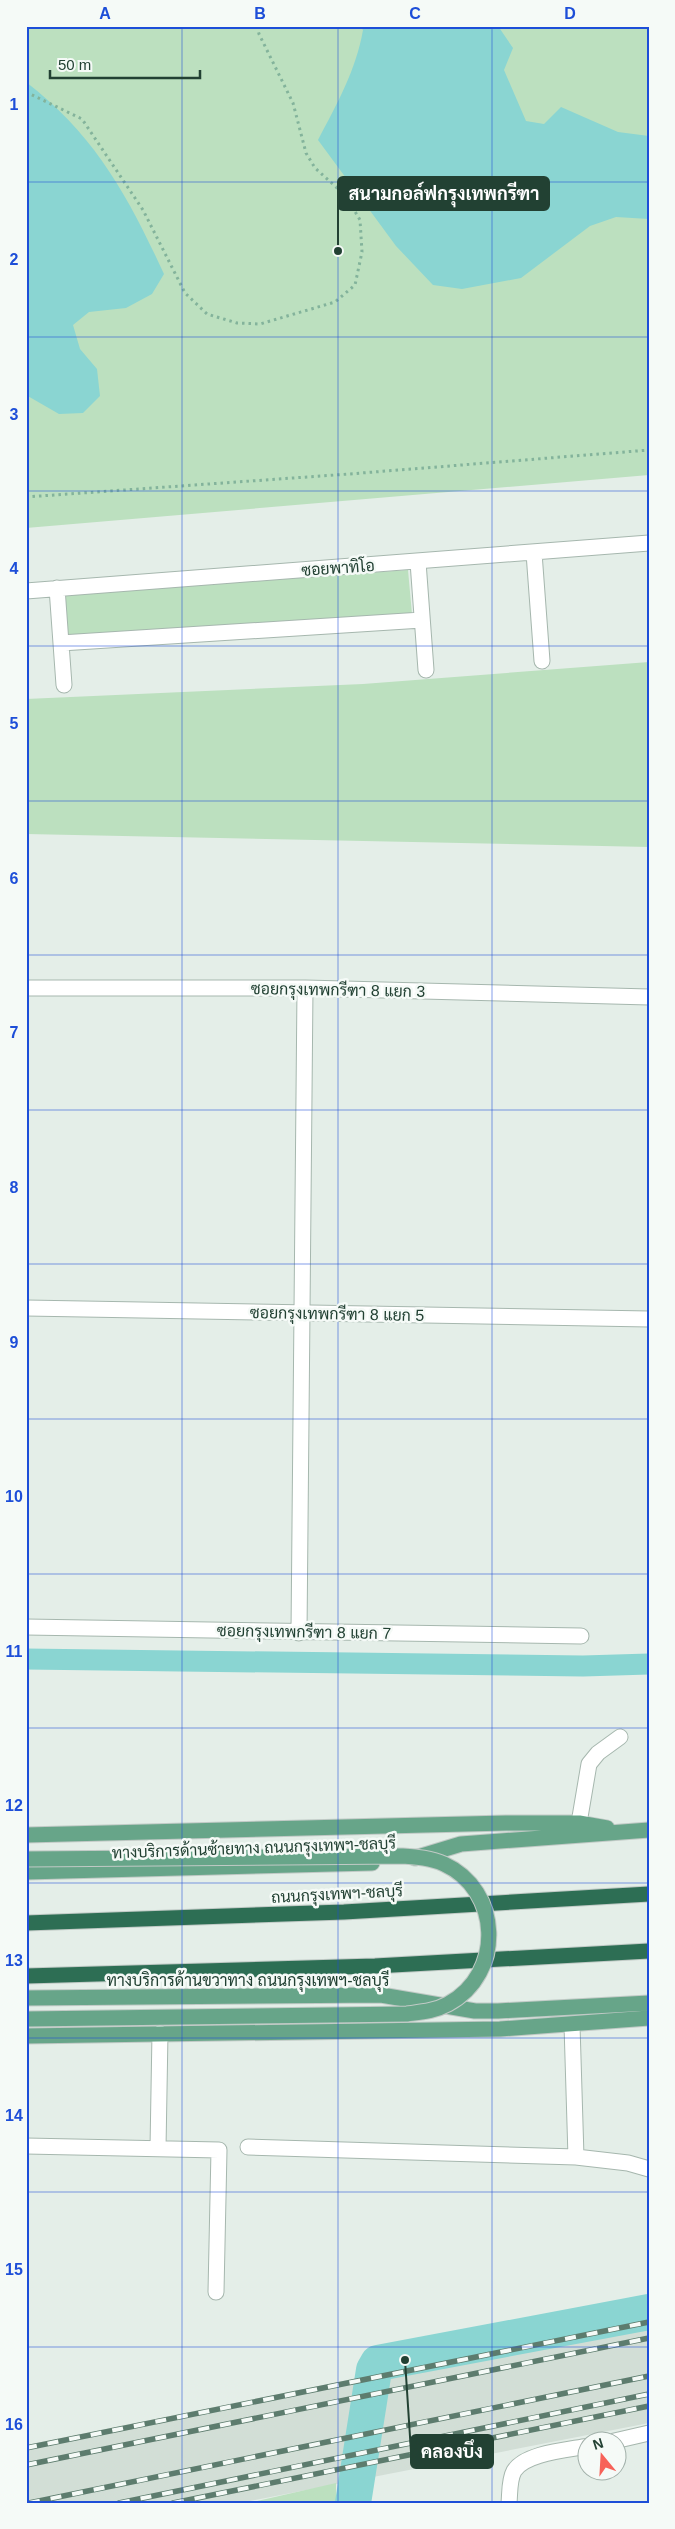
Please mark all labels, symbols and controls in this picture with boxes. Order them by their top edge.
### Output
text: A [99,5,111,22]
text: B [254,5,266,22]
text: C [409,5,421,22]
text: D [564,5,576,22]
scale bar [50,48,200,80]
text: 50 m [58,56,91,73]
text: 1 [10,96,19,113]
callout: สนามกอล์ฟกรุงเทพกรีฑา [338,177,549,210]
text: สนามกอล์ฟกรุงเทพกรีฑา [348,181,540,208]
text: 2 [10,251,19,268]
text: 3 [10,406,19,423]
street label: ซอยพาทิโอ [300,554,375,579]
text: 4 [10,560,19,577]
text: 5 [10,715,19,732]
text: 6 [10,870,19,887]
street label: ซอยกรุงเทพกรีฑา 8 แยก 3 [251,977,425,1003]
text: 7 [10,1024,19,1041]
text: 8 [10,1179,19,1196]
street label: ซอยกรุงเทพกรีฑา 8 แยก 5 [250,1301,424,1327]
text: 9 [10,1334,19,1351]
text: 10 [5,1488,23,1505]
street label: ซอยกรุงเทพกรีฑา 8 แยก 7 [217,1619,391,1645]
text: 11 [6,1643,23,1660]
text: 12 [5,1797,23,1814]
street label: ทางบริการด้านซ้ายทาง ถนนกรุงเทพฯ-ชลบุรี [111,1832,397,1864]
street label: ถนนกรุงเทพฯ-ชลบุรี [270,1879,404,1909]
text: 13 [5,1952,23,1969]
street label: ทางบริการด้านขวาทาง ถนนกรุงเทพฯ-ชลบุรี [106,1969,390,1992]
text: 14 [5,2107,23,2124]
text: 15 [5,2261,23,2278]
text: 16 [5,2416,23,2433]
north arrow [578,2432,628,2482]
text: N [591,2434,605,2453]
callout: คลองบึง [411,2435,493,2468]
text: คลองบึง [421,2439,483,2462]

